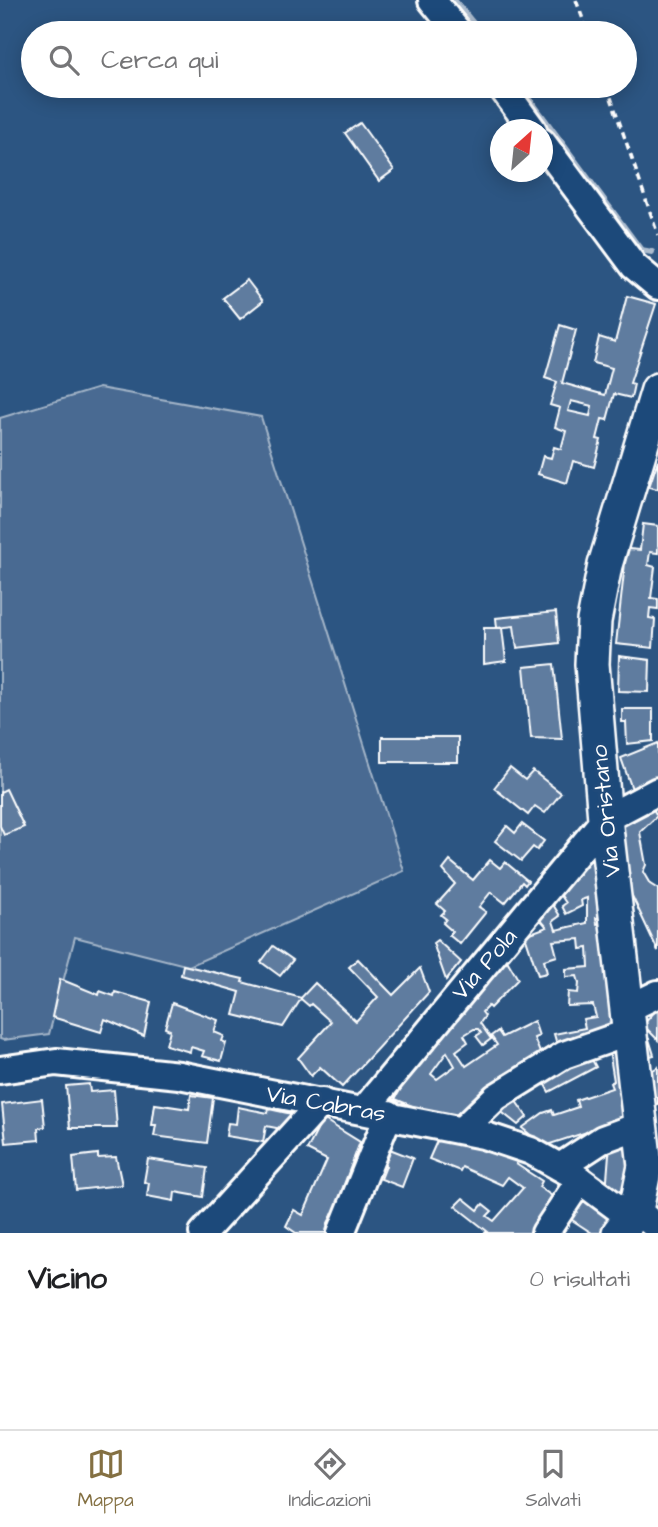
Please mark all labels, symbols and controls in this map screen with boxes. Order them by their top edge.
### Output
search box [21,21,637,98]
icon: search [45,41,83,79]
text: Cerca qui [101,42,218,78]
north arrow [490,119,553,182]
street label: Via Oristano [582,743,630,879]
street label: Via Pola [444,921,526,1008]
street label: Via Cabras [263,1077,388,1131]
text: Vicino [28,1258,107,1300]
text: 0 risultati [529,1263,630,1295]
tab: Mappa [77,1445,134,1514]
tab: Indicazioni [289,1445,371,1514]
tab: Salvati [526,1445,581,1514]

